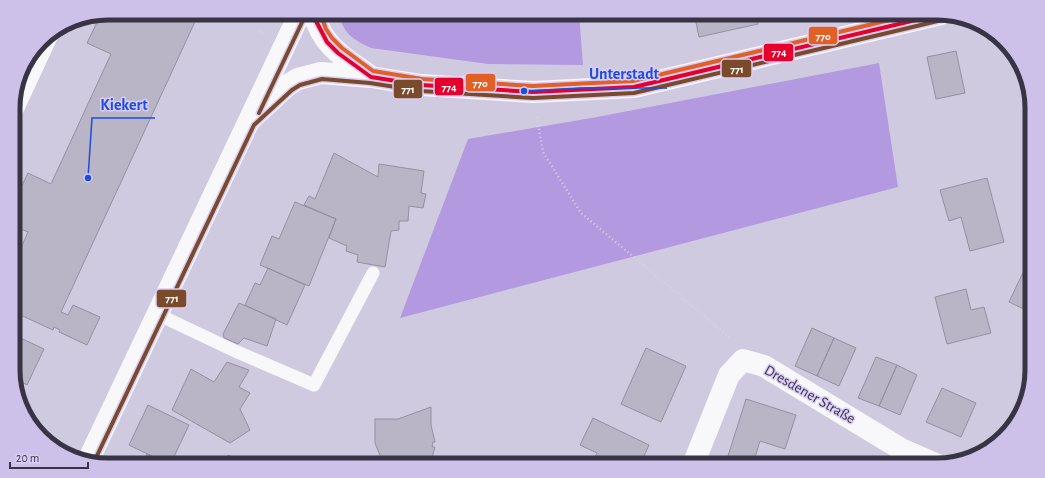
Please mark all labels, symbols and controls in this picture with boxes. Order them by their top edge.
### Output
line badge: 770 [808,26,838,45]
text: 770 [815,31,831,42]
line badge: 774 [763,43,794,62]
text: 774 [771,47,787,58]
line badge: 771 [721,59,752,78]
callout: Unterstadt [581,60,667,88]
text: 771 [730,64,744,75]
text: Unterstadt [589,66,660,82]
line badge: 770 [465,73,496,92]
line badge: 774 [434,77,464,96]
text: 770 [472,78,488,89]
line badge: 771 [393,79,423,99]
text: 774 [441,82,457,93]
text: 771 [401,84,415,95]
callout: Kiekert [92,90,155,118]
text: Kiekert [100,97,148,113]
line badge: 771 [156,289,187,308]
text: 771 [165,293,179,304]
street label: Dresdener Straße [762,362,858,427]
scale bar [10,444,88,470]
text: 20 m [16,452,39,464]

